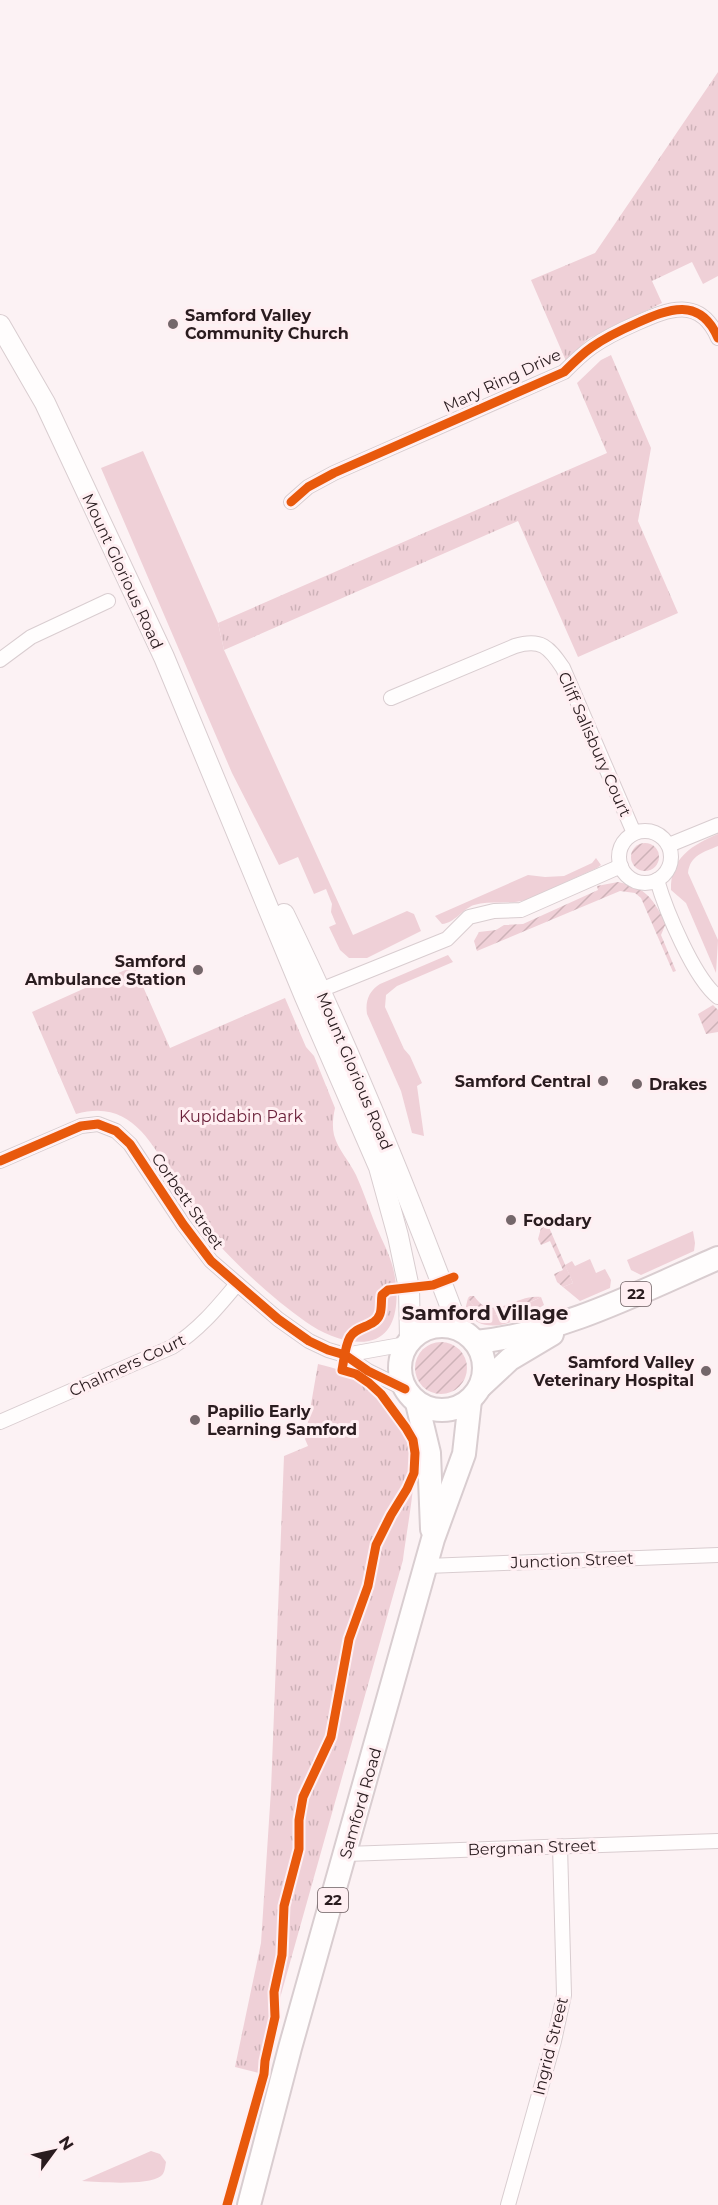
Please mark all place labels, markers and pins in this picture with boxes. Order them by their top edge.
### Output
place label: Samford Valley Community Church [185,306,349,343]
marker: Samford Valley Community Church [166,317,180,331]
place label: Samford Ambulance Station [24,952,186,989]
marker: Samford Ambulance Station [191,963,205,977]
place label: Samford Central [455,1072,591,1091]
marker: Samford Central [596,1074,610,1088]
place label: Drakes [649,1075,708,1094]
marker: Drakes [630,1077,644,1091]
place label: Foodary [523,1211,592,1230]
marker: Foodary [504,1213,518,1227]
place label: Samford Valley Veterinary Hospital [532,1353,694,1390]
marker: Samford Valley Veterinary Hospital [699,1364,713,1378]
place label: Papilio Early Learning Samford [207,1402,357,1439]
marker: Papilio Early Learning Samford [188,1413,202,1427]

